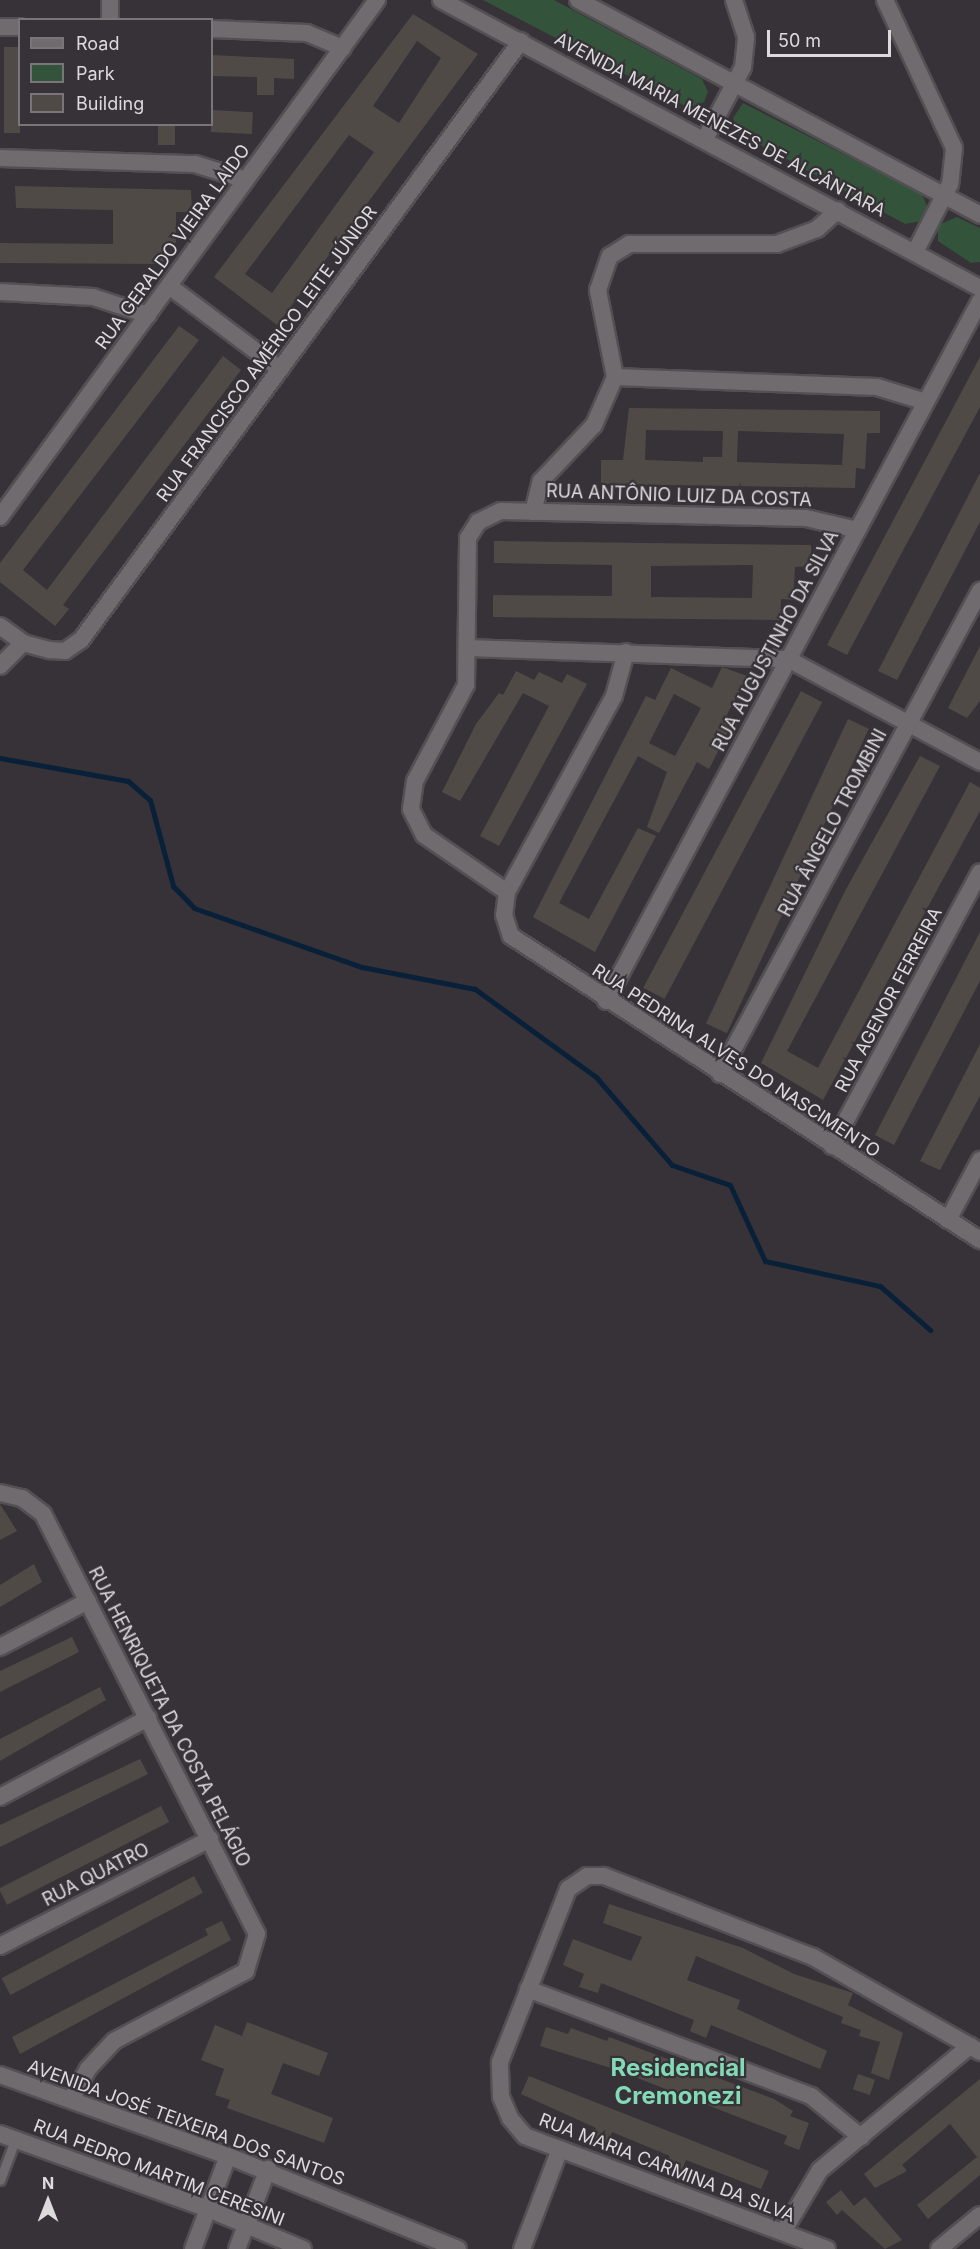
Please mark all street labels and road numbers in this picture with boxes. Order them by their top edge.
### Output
street label: AVENIDA MARIA MENEZES DE ALCÂNTARA [551,28,889,222]
street label: RUA GERALDO VIEIRA LAIDO [91,140,255,354]
street label: RUA FRANCISCO AMÉRICO LEITE JÚNIOR [152,202,382,506]
street label: RUA ANTÔNIO LUIZ DA COSTA [546,481,812,511]
street label: RUA AUGUSTINHO DA SILVA [708,527,844,755]
street label: RUA ÂNGELO TROMBINI [774,726,892,920]
street label: RUA AGENOR FERREIRA [831,904,947,1096]
street label: RUA PEDRINA ALVES DO NASCIMENTO [588,960,884,1162]
street label: RUA HENRIQUETA DA COSTA PELÁGIO [84,1563,254,1871]
street label: RUA QUATRO [39,1839,153,1911]
street label: AVENIDA JOSÉ TEIXEIRA DOS SANTOS [25,2055,347,2191]
street label: RUA MARIA CARMINA DA SILVA [536,2109,798,2227]
street label: RUA PEDRO MARTIM CERESINI [30,2115,288,2231]

